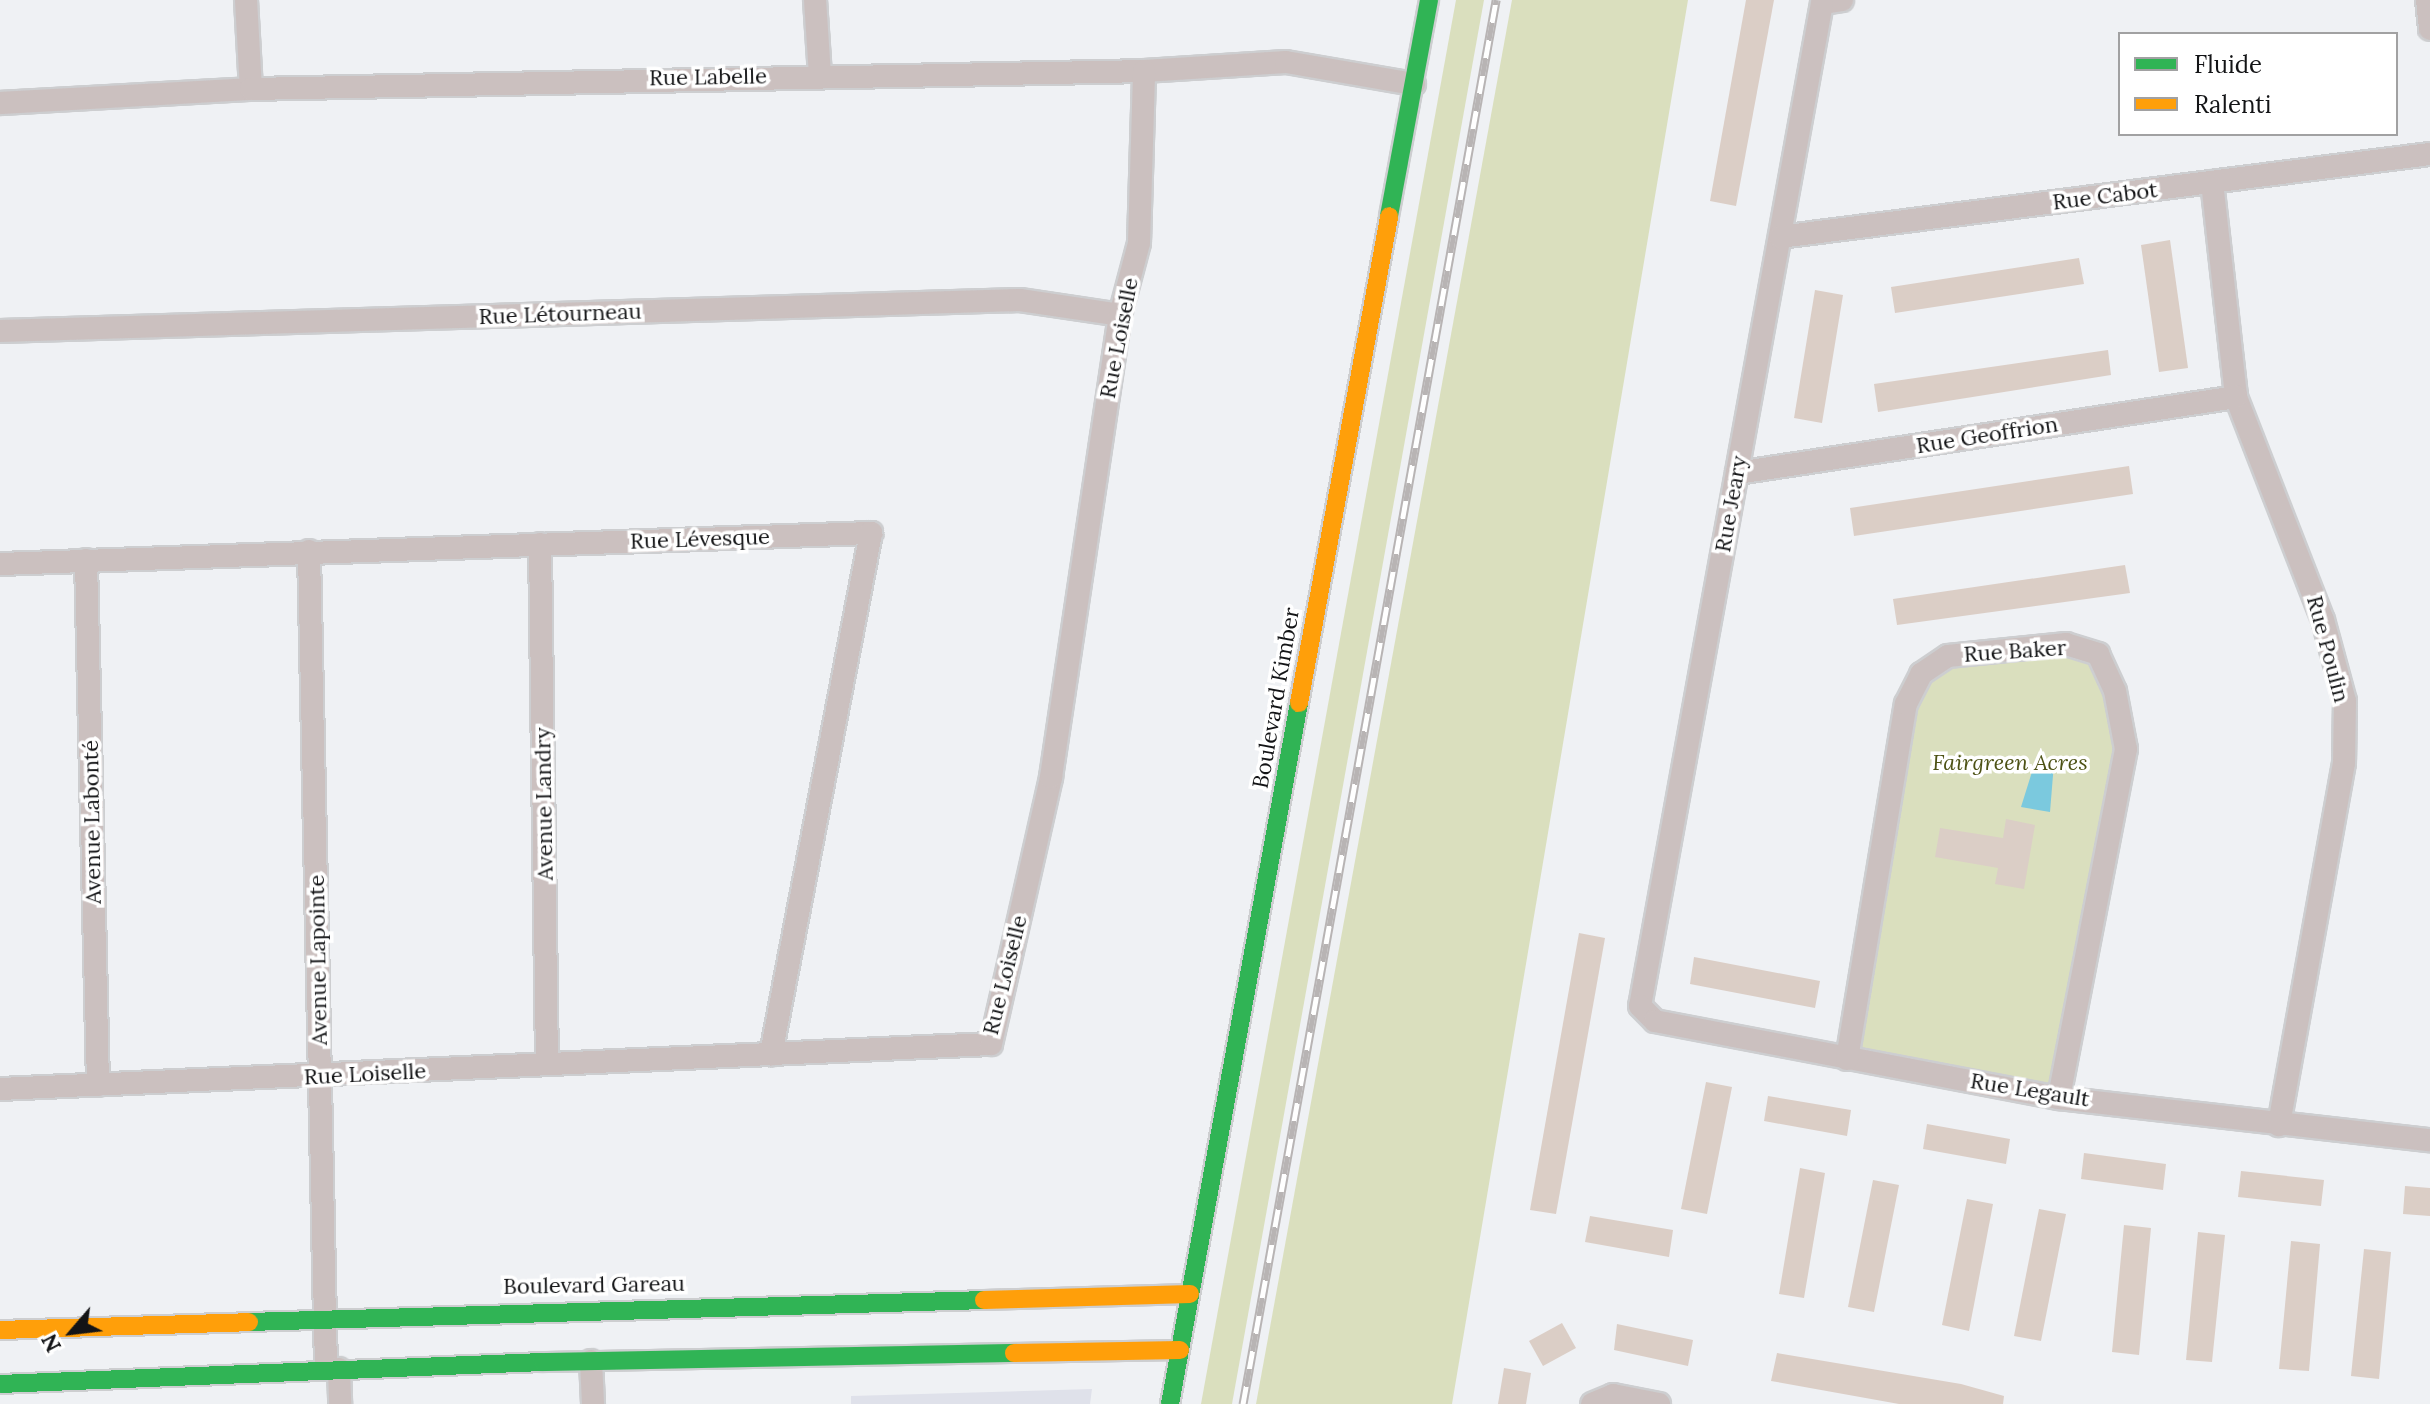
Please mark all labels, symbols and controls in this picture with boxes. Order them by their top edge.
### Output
legend [2118,32,2398,136]
text: Fluide [2194,49,2262,80]
street label: Rue Labelle [649,63,767,91]
text: Ralenti [2194,89,2271,120]
street label: Rue Cabot [2051,176,2159,216]
street label: Rue Loiselle [1094,275,1144,401]
street label: Rue Létourneau [478,298,642,330]
street label: Rue Geoffrion [1914,411,2060,459]
street label: Rue Jeary [1710,454,1752,554]
street label: Rue Lévesque [630,523,770,555]
street label: Rue Poulin [2301,593,2355,705]
street label: Boulevard Kimber [1247,606,1305,790]
street label: Rue Baker [1963,634,2067,668]
street label: Avenue Landry [529,727,559,881]
street label: Avenue Labonté [77,740,107,904]
park label: Fairgreen Acres [1932,750,2088,776]
street label: Avenue Lapointe [303,874,333,1046]
street label: Rue Loiselle [977,912,1033,1038]
street label: Rue Loiselle [303,1058,427,1090]
street label: Rue Legault [1969,1068,2091,1112]
street label: Boulevard Gareau [503,1270,685,1300]
north arrow [32,1292,112,1372]
text: N [34,1329,67,1357]

